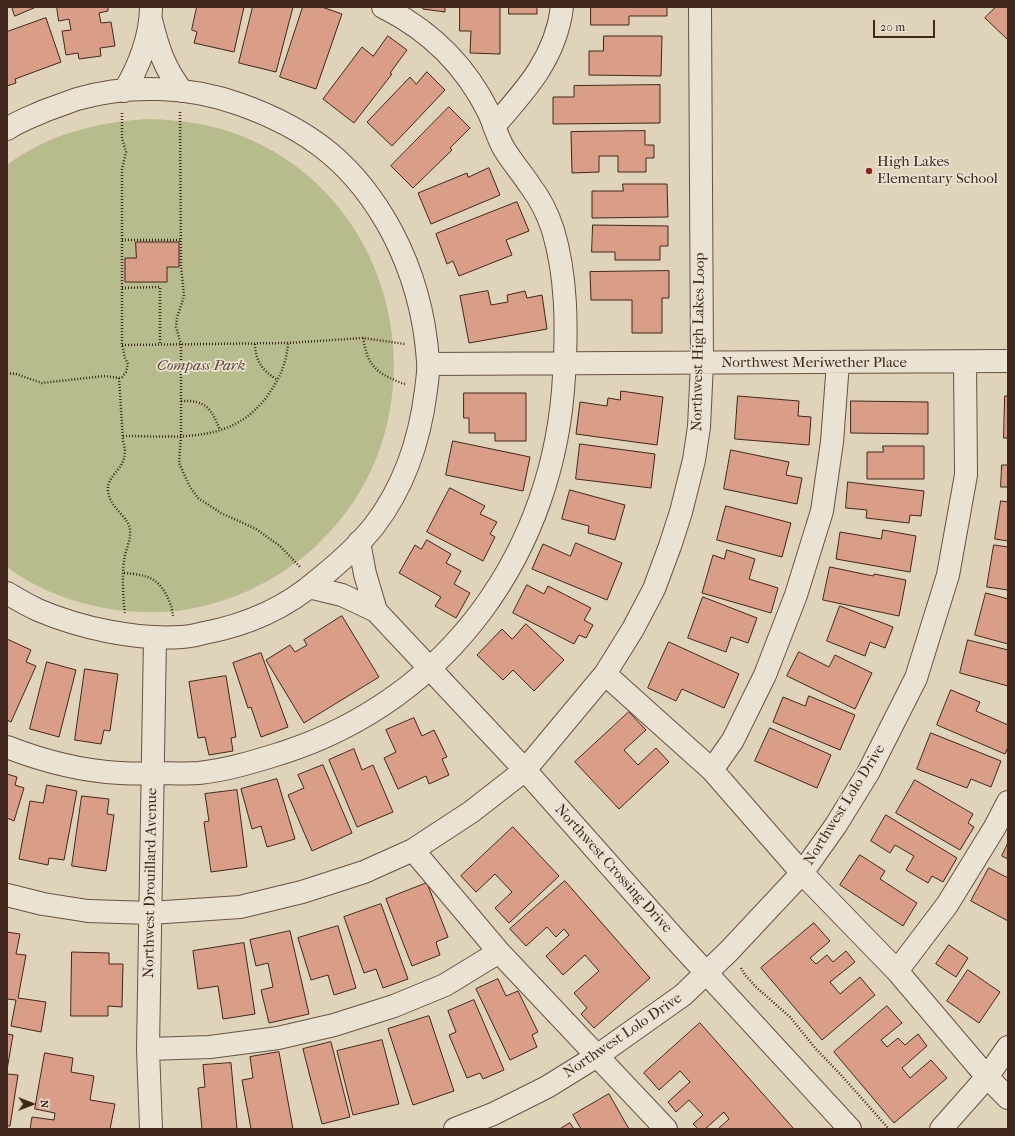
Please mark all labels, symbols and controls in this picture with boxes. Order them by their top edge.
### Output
scale bar [875,12,937,38]
text: 20 m [880,20,905,34]
place label: High Lakes Elementary School [877,153,998,188]
marker: High Lakes Elementary School [864,166,874,176]
street label: Northwest High Lakes Loop [688,252,710,432]
street label: Northwest Meriwether Place [721,354,907,372]
park label: Compass Park [157,357,245,375]
street label: Northwest Lolo Drive [801,741,889,869]
street label: Northwest Drouillard Avenue [140,788,162,978]
street label: Northwest Crossing Drive [550,801,676,937]
street label: Northwest Lolo Drive [560,990,686,1082]
north arrow [12,1084,52,1124]
text: N [38,1100,51,1108]

